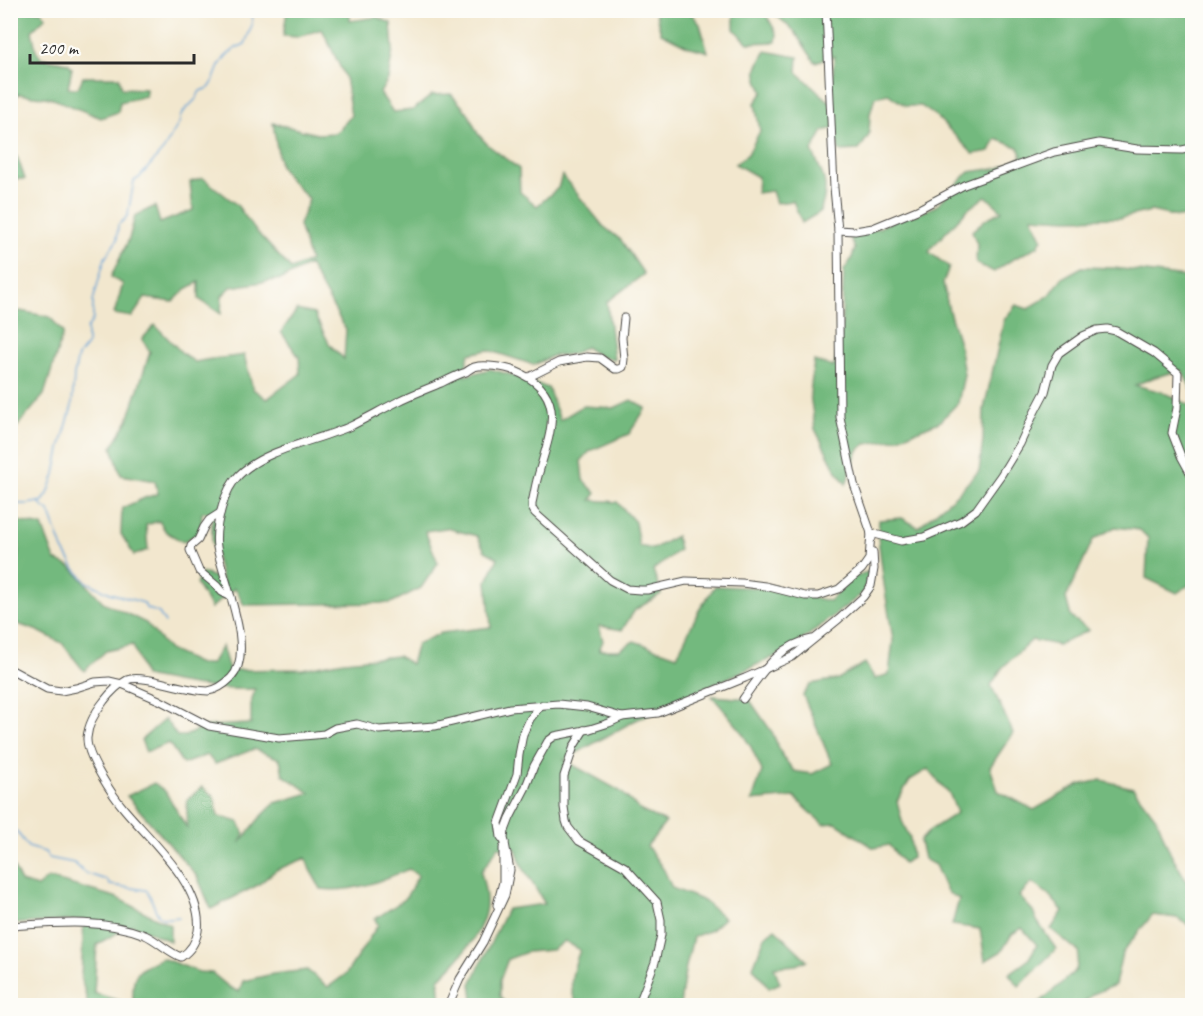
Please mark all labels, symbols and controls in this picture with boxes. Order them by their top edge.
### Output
scale bar [30,27,194,65]
text: 200 m [39,37,80,59]

